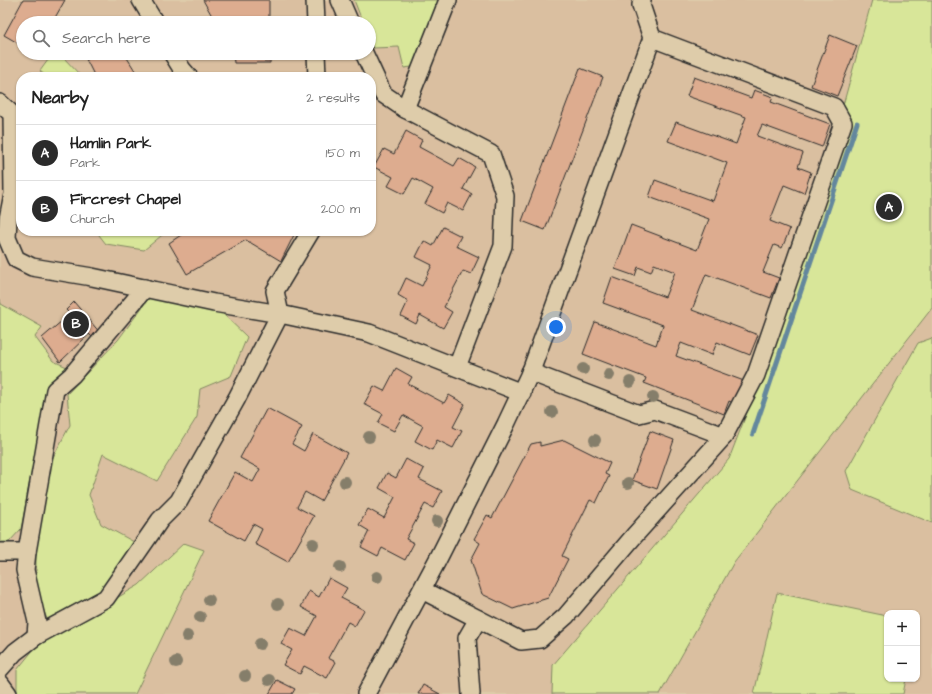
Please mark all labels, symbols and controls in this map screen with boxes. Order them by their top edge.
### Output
search box [16,16,376,60]
icon: search [30,27,52,49]
text: Search here [62,28,151,49]
text: Nearby [32,86,89,110]
text: 2 results [306,89,360,107]
text: Hamlin Park [70,133,151,154]
text: A [41,144,49,162]
text: 150 m [326,144,360,162]
text: Park [70,154,100,172]
text: Fircrest Chapel [70,189,181,210]
pin: A [876,192,902,222]
text: B [40,200,50,218]
text: 200 m [321,200,360,218]
text: Church [70,210,114,228]
pin: B [63,309,89,339]
your location [546,317,566,337]
map controls [884,610,920,682]
button: + [884,610,920,646]
button: − [884,646,920,682]

